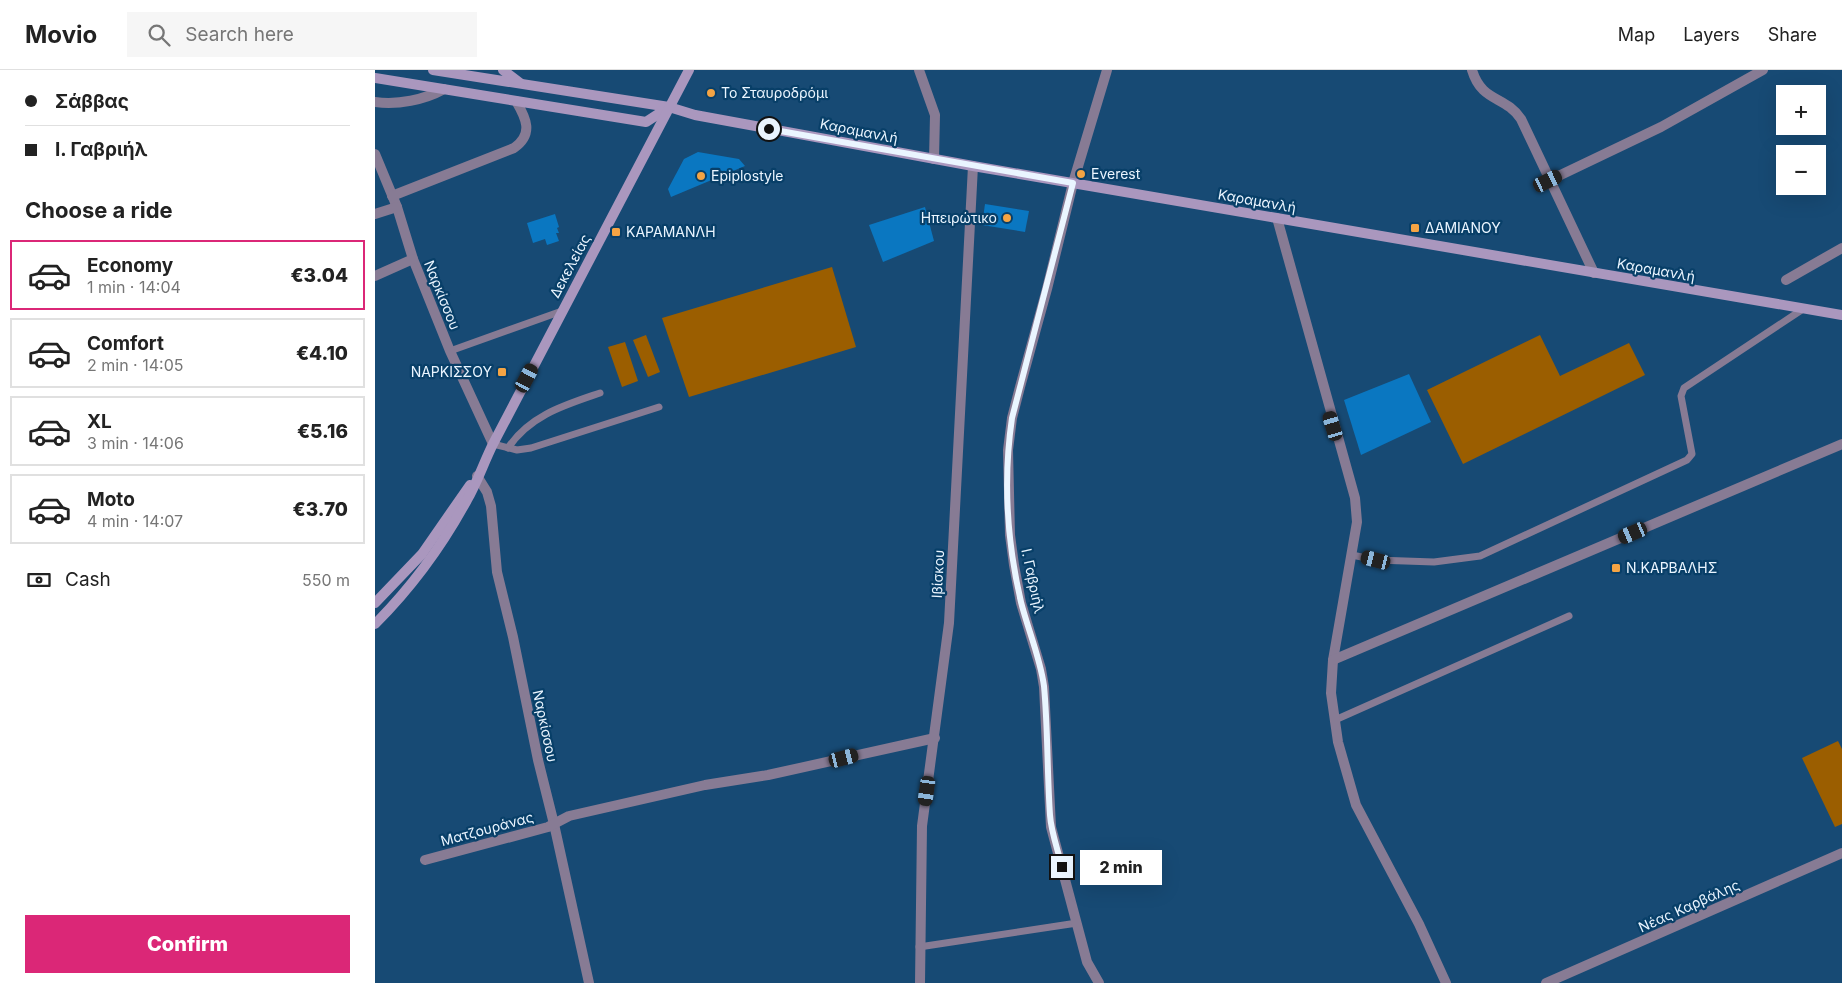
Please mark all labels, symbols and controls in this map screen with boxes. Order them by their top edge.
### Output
search box [127,12,477,57]
text: Movio [25,20,97,49]
icon: search [145,21,173,49]
text: Search here [185,23,294,46]
text: Map [1618,24,1655,45]
text: Layers [1683,24,1740,45]
text: Share [1768,24,1817,45]
place label: Το Σταυροδρόμι [721,84,828,101]
map controls [1776,85,1826,195]
button: + [1776,85,1826,135]
marker: Το Σταυροδρόμι [705,87,717,99]
text: Σάββας [55,90,129,113]
street label: Καραμανλή [819,115,899,146]
route start [758,118,780,140]
text: Ι. Γαβριήλ [55,138,148,161]
button: − [1776,145,1826,195]
place label: Everest [1091,165,1141,182]
place label: Epiplostyle [711,167,783,184]
marker: Everest [1075,168,1087,180]
car [1531,168,1564,194]
marker: Epiplostyle [695,170,707,182]
street label: Καραμανλή [1217,185,1297,216]
text: Choose a ride [25,197,173,223]
place label: Ηπειρώτικο [921,209,997,226]
marker: Ηπειρώτικο [1001,212,1013,224]
place label: ΔΑΜΙΑΝΟΥ [1425,219,1501,236]
marker: ΔΑΜΙΑΝΟΥ [1409,222,1421,234]
place label: ΚΑΡΑΜΑΝΛΗ [626,223,716,240]
marker: ΚΑΡΑΜΑΝΛΗ [610,226,622,238]
street label: Δεκελείας [546,231,593,300]
icon: car [27,253,72,298]
text: Economy [87,254,173,277]
street label: Καραμανλή [1616,254,1696,285]
street label: Ναρκίσσου [421,258,464,332]
text: €3.04 [290,264,348,287]
text: 1 min · 14:04 [87,277,181,297]
icon: car [27,331,72,376]
text: Comfort [87,332,164,355]
text: €4.10 [296,342,348,365]
text: 2 min · 14:05 [87,355,183,375]
car [513,361,540,395]
place label: ΝΑΡΚΙΣΣΟΥ [411,363,492,380]
marker: ΝΑΡΚΙΣΣΟΥ [496,366,508,378]
icon: car [27,409,72,454]
car [1321,409,1344,443]
text: XL [87,410,112,433]
text: €5.16 [297,420,348,443]
text: 3 min · 14:06 [87,433,184,453]
icon: car [27,487,72,532]
text: Moto [87,488,135,511]
text: €3.70 [293,498,348,521]
text: 4 min · 14:07 [87,511,183,531]
car [1616,520,1649,546]
street label: Ι. Γαβριήλ [1018,547,1049,615]
street label: Ιβίσκου [928,549,947,599]
car [1359,549,1392,571]
place label: Ν.ΚΑΡΒΑΛΗΣ [1626,559,1717,576]
marker: Ν.ΚΑΡΒΑΛΗΣ [1610,562,1622,574]
icon: cash [25,566,53,594]
text: Cash [65,568,111,591]
text: 550 m [302,570,350,590]
street label: Ναρκίσσου [530,688,561,764]
car [827,747,860,769]
car [917,775,936,807]
street label: Ματζουράνας [439,808,535,849]
callout: 2 min [1079,850,1162,884]
route end [1051,856,1073,878]
text: 2 min [1099,857,1143,877]
street label: Νέας Καρβάλης [1636,876,1742,935]
button: Confirm [25,915,350,973]

